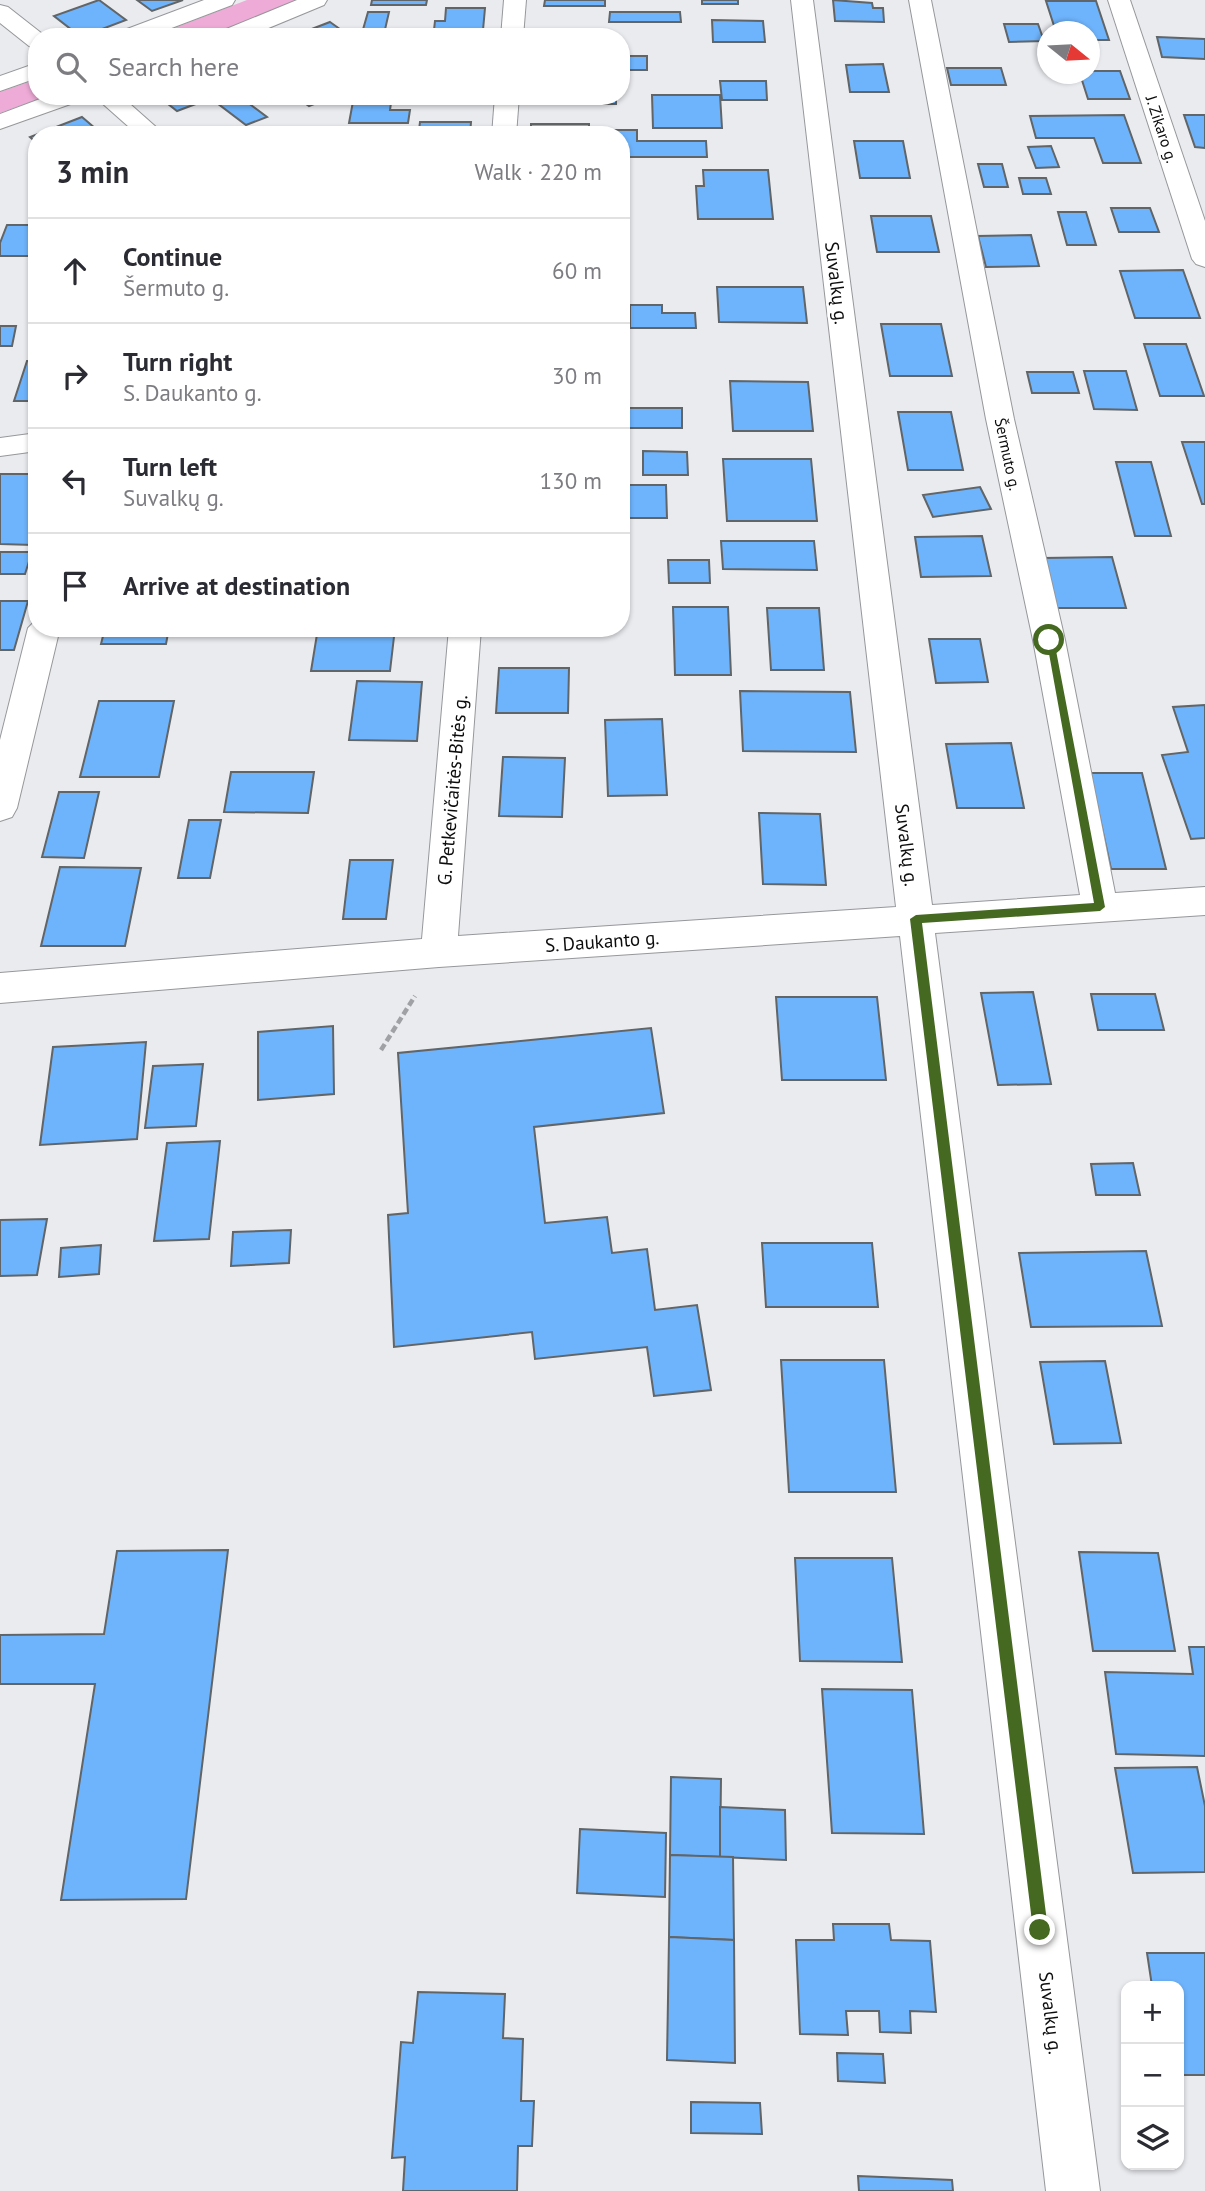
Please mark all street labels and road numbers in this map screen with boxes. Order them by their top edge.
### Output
street label: J. Zikaro g. [1141,92,1182,165]
street label: Suvalkų g. [820,240,854,326]
street label: Šermuto g. [991,416,1025,492]
street label: G. Petkevičaitės-Bitės g. [432,694,472,886]
street label: Suvalkų g. [890,802,924,888]
street label: S. Daukanto g. [544,925,660,957]
street label: Suvalkų g. [1034,1970,1068,2056]

